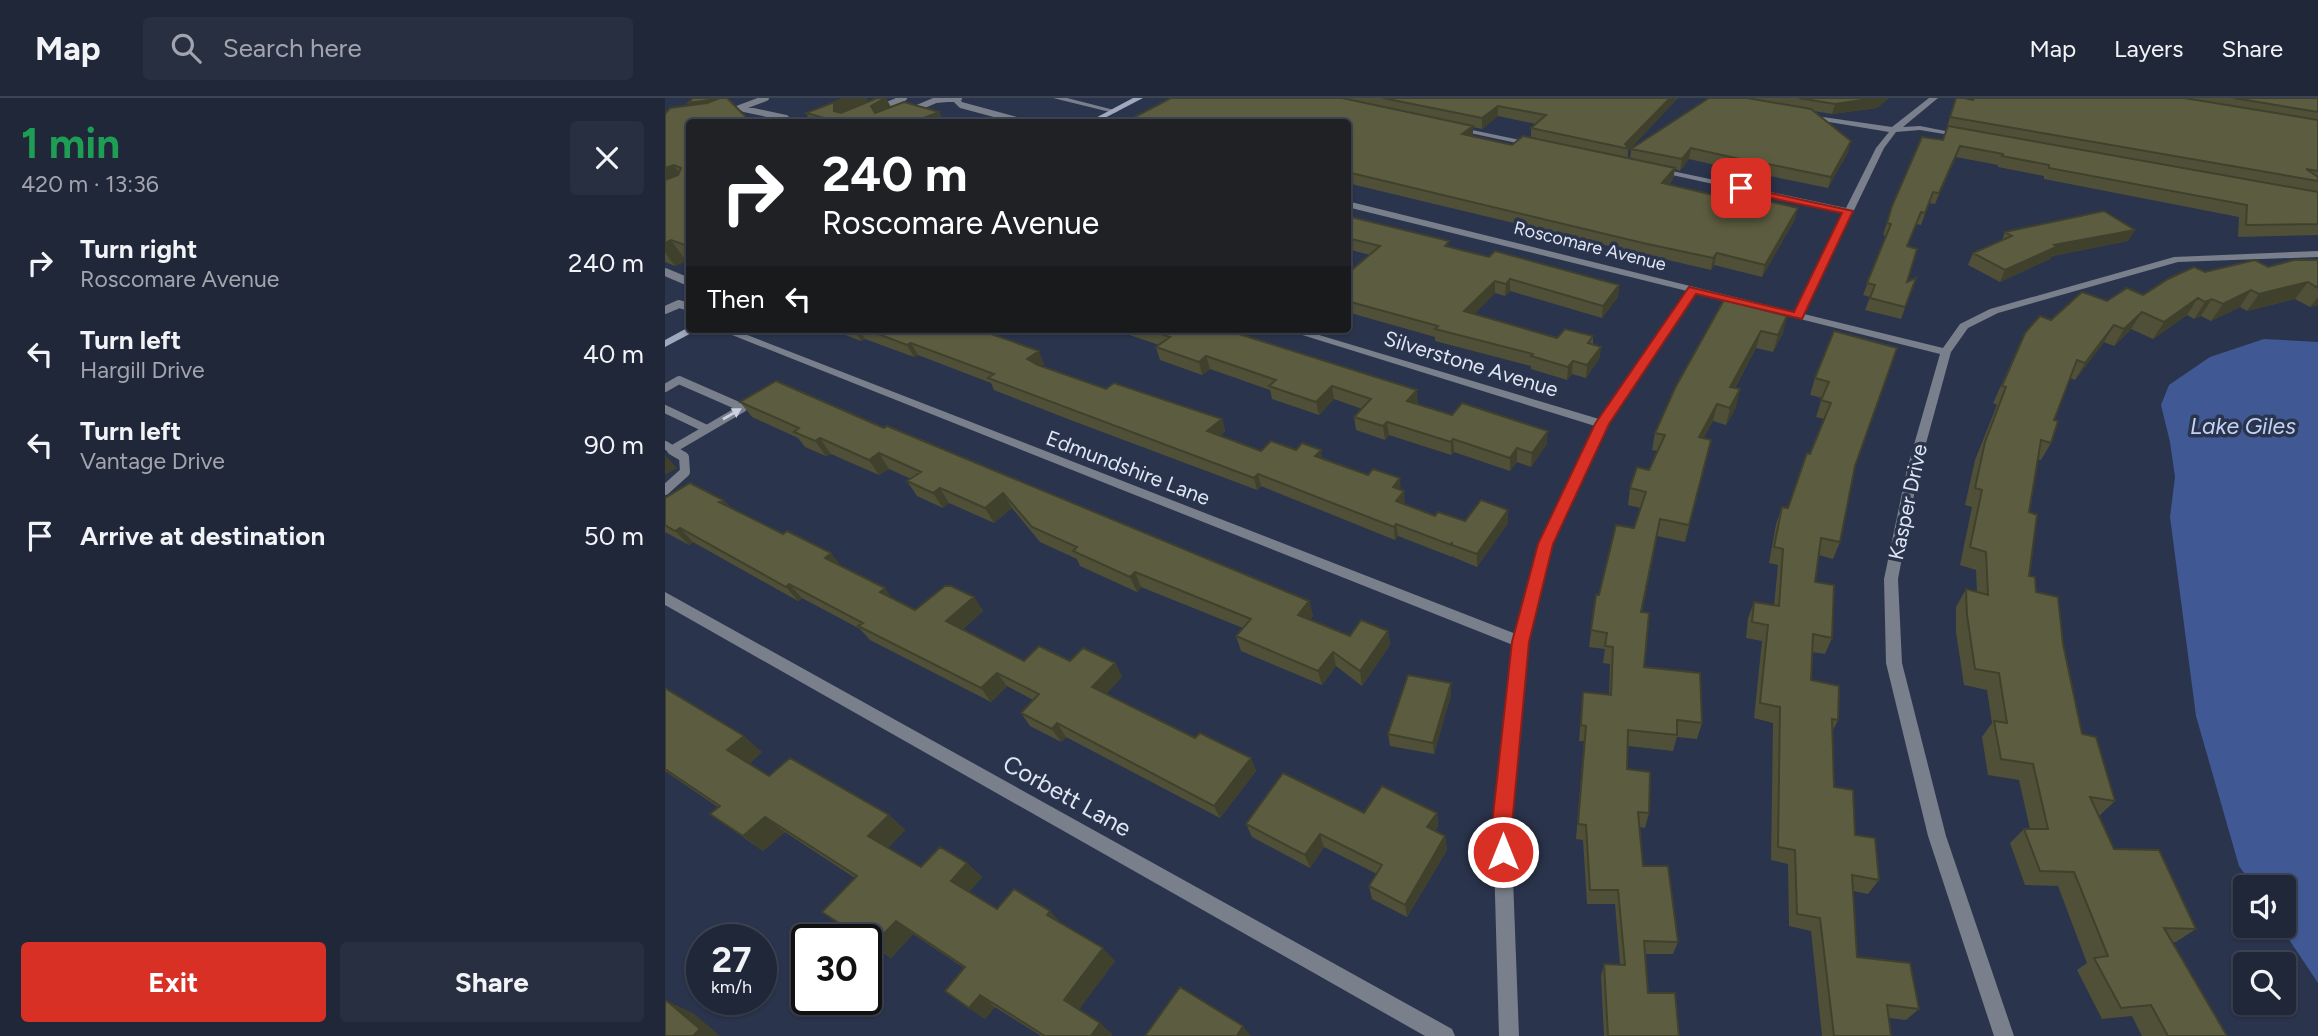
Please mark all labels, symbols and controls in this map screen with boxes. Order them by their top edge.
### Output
search box [143,17,633,80]
text: Map [35,29,101,68]
icon: search [167,29,205,67]
text: Search here [223,32,362,64]
text: Map [2029,34,2076,63]
text: Layers [2114,34,2183,63]
text: Share [2221,34,2283,63]
text: 1 min [21,118,120,169]
button: close [570,121,644,195]
text: 240 m [822,144,968,203]
icon: right [707,147,798,238]
pin [1711,158,1771,218]
icon: arrive [1722,169,1760,207]
text: 420 m · 13:36 [21,170,159,198]
text: Roscomare Avenue [822,204,1099,242]
street label: Roscomare Avenue [1512,216,1669,276]
text: Turn right [80,233,197,265]
icon: right [21,244,59,282]
text: 240 m [568,247,644,279]
text: Roscomare Avenue [80,265,279,293]
icon: left [779,280,817,318]
text: Then [707,283,765,315]
text: Turn left [80,324,181,356]
street label: Silverstone Avenue [1381,325,1561,402]
icon: left [21,335,59,373]
text: 40 m [583,338,644,370]
text: Hargill Drive [80,356,205,384]
one-way arrow [722,408,741,420]
water label: Lake Giles [2190,412,2296,440]
text: Turn left [80,415,181,447]
street label: Edmundshire Lane [1043,425,1214,510]
icon: left [21,426,59,464]
text: 90 m [584,429,644,461]
street label: Kasper Drive [1883,442,1932,562]
text: Vantage Drive [80,447,225,475]
icon: arrive [21,517,59,555]
text: Arrive at destination [80,520,325,552]
text: 50 m [584,520,644,552]
street label: Corbett Lane [998,749,1136,843]
position arrow [1466,815,1540,889]
map controls [2233,875,2296,1015]
button: sound [2233,875,2296,938]
speed limit sign: 30 [791,924,882,1015]
text: 27 [712,939,751,981]
button: Exit [21,942,326,1022]
button: Share [340,942,644,1022]
button: search [2233,952,2296,1015]
text: km/h [711,976,752,998]

